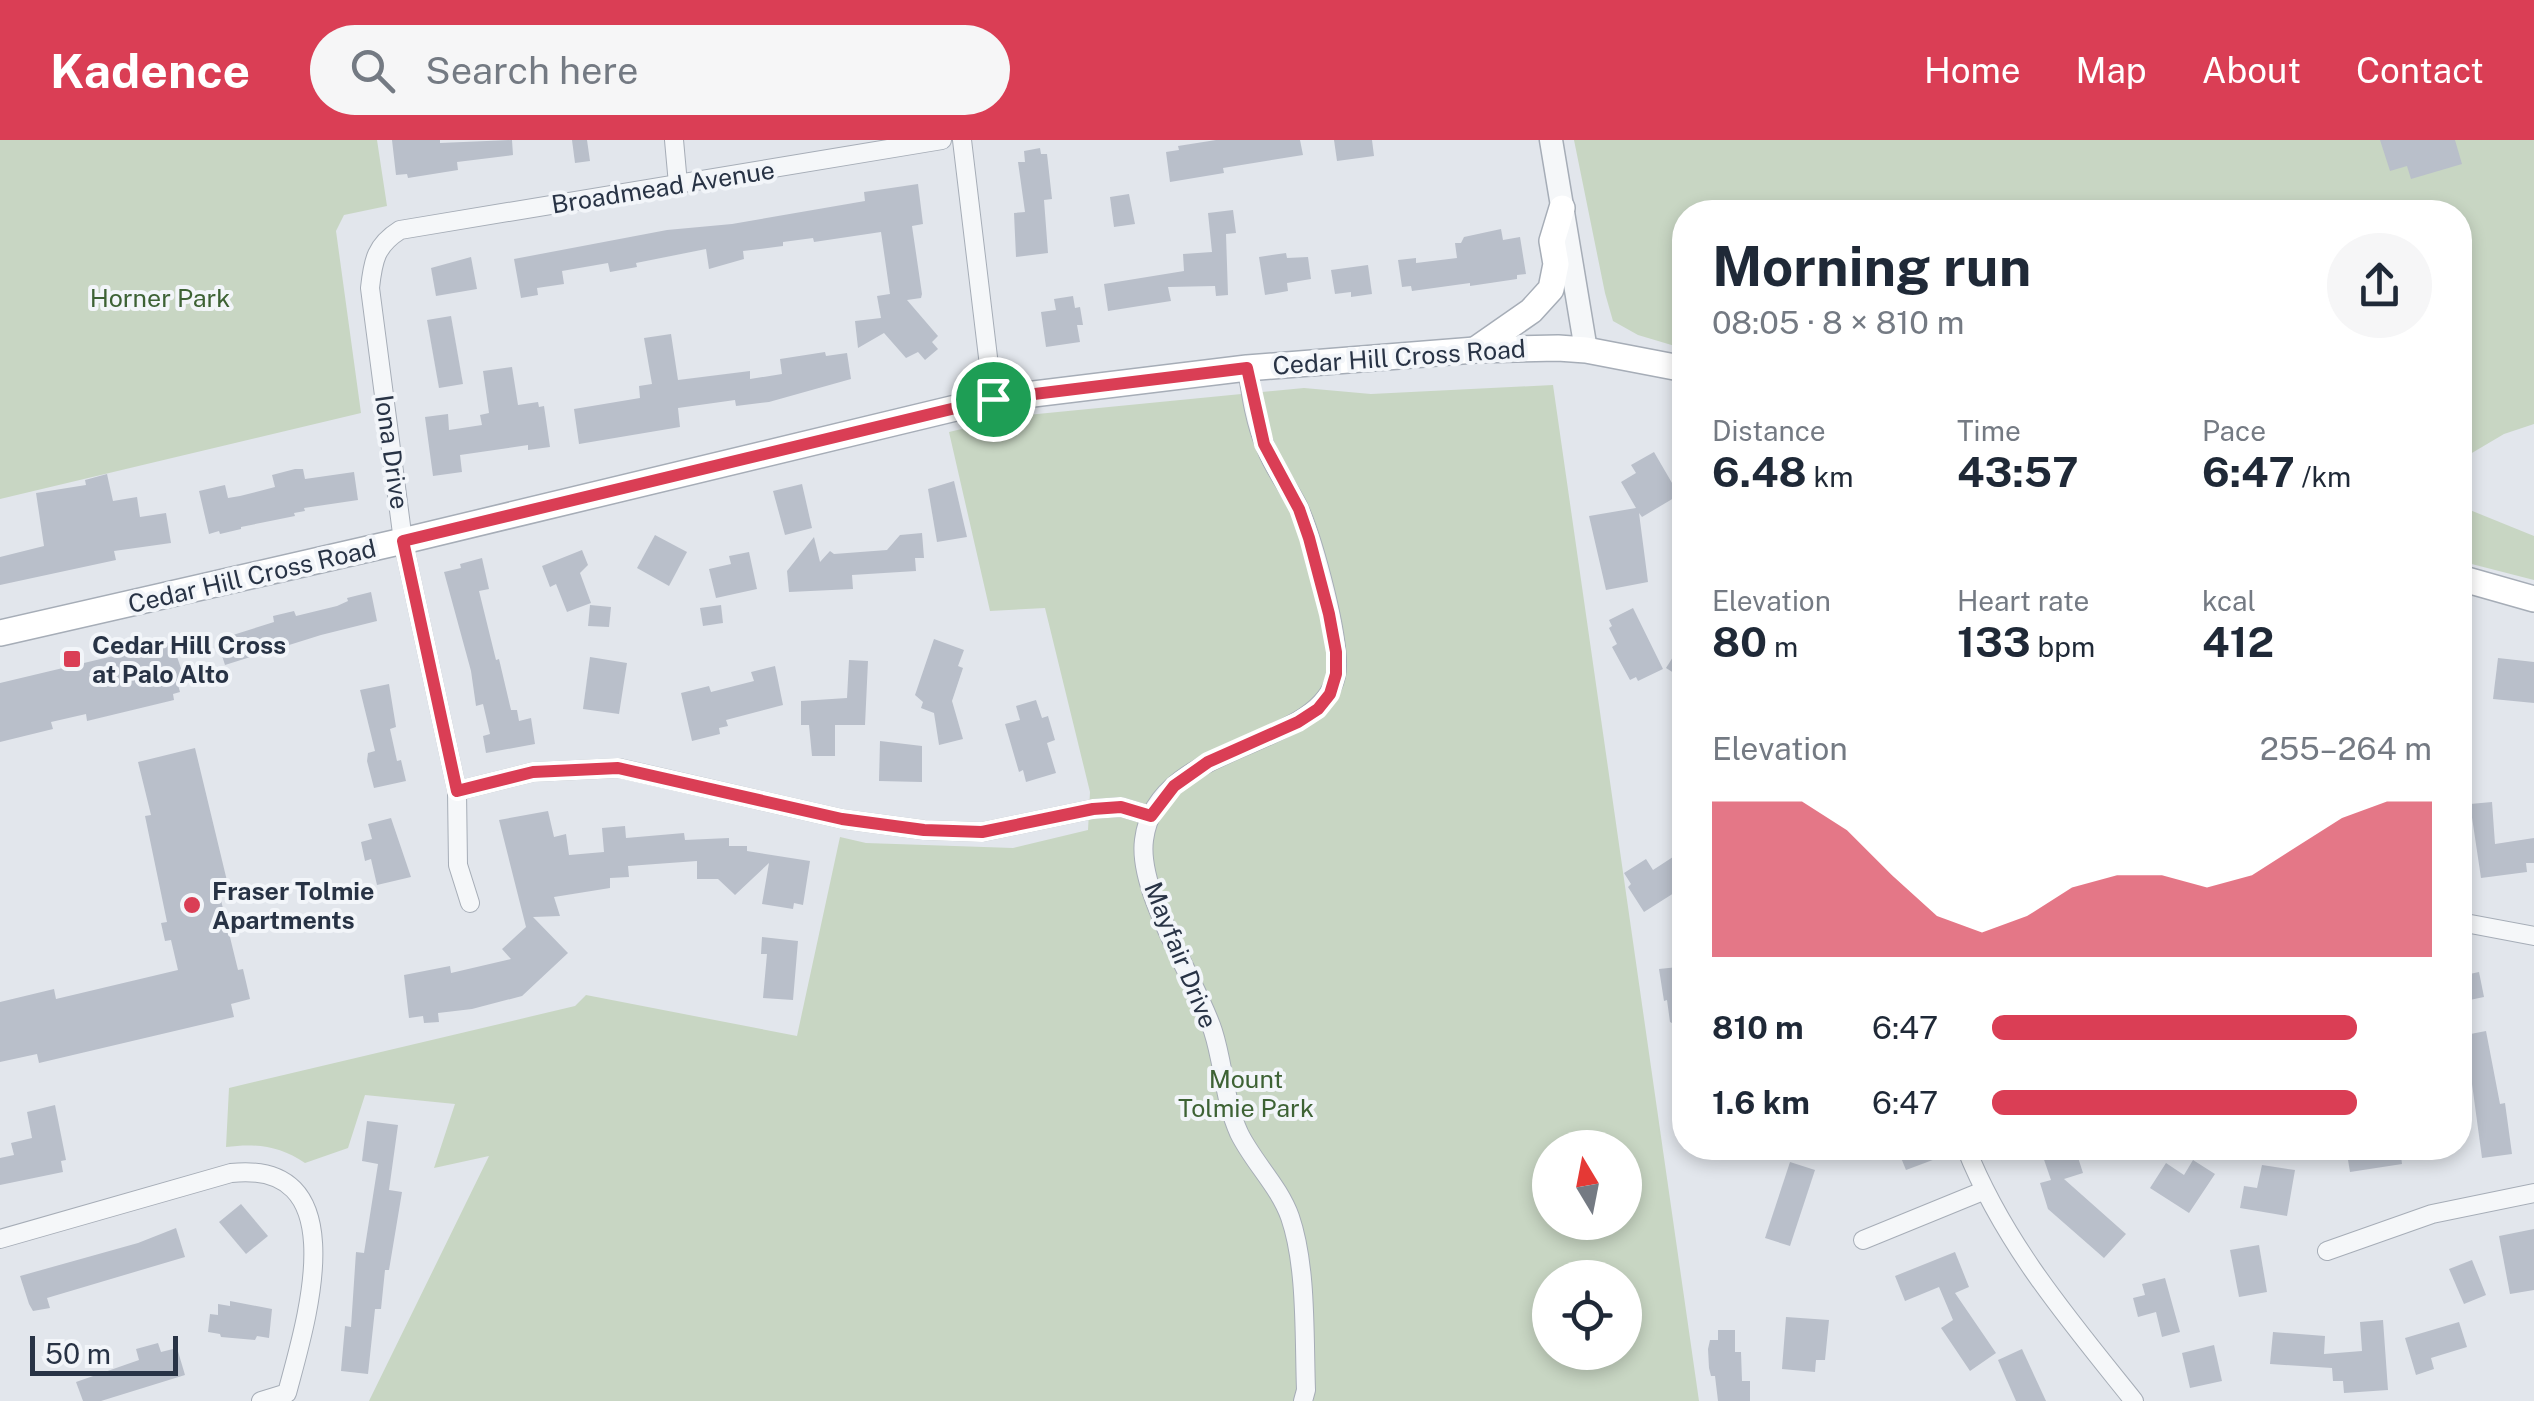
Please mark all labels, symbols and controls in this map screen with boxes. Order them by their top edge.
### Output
search box [310,25,1010,115]
text: Kadence [50,42,250,99]
icon: search [345,43,400,98]
text: Search here [425,48,639,93]
text: Home [1924,50,2021,91]
text: Map [2076,50,2147,91]
text: About [2202,50,2301,91]
text: Contact [2356,50,2484,91]
street label: Broadmead Avenue [549,155,777,219]
button: share [2327,233,2432,338]
text: Morning run [1712,234,2031,298]
park label: Horner Park [90,283,230,313]
text: 08:05 · 8 × 810 m [1712,304,1964,341]
street label: Cedar Hill Cross Road [1271,333,1527,381]
pin [951,357,1036,442]
icon: arrive [966,372,1021,427]
street label: Iona Drive [369,393,415,511]
text: Distance [1712,414,1826,447]
text: Time [1957,414,2021,447]
text: Pace [2202,414,2266,447]
text: 6.48 [1712,447,1807,496]
text: 43:57 [1957,447,2078,496]
text: 6:47 [2202,447,2295,496]
text: km [1807,460,1853,493]
text: /km [2295,460,2351,493]
street label: Cedar Hill Cross Road [125,533,379,619]
text: Elevation [1712,584,1831,617]
text: Heart rate [1957,584,2089,617]
text: kcal [2202,584,2256,617]
text: 80 [1712,617,1767,666]
text: 133 [1957,617,2031,666]
text: 412 [2202,617,2274,666]
place label: Cedar Hill Cross at Palo Alto [92,630,286,689]
text: m [1767,630,1798,663]
text: bpm [2031,630,2095,663]
marker: Cedar Hill Cross at Palo Alto [61,648,83,670]
text: Elevation [1712,730,1848,767]
text: 255–264 m [2260,730,2432,767]
place label: Fraser Tolmie Apartments [212,876,374,935]
street label: Mayfair Drive [1138,878,1224,1032]
marker: Fraser Tolmie Apartments [181,894,203,916]
text: 810 m [1712,1009,1804,1046]
text: 6:47 [1872,1009,1938,1046]
park label: Mount Tolmie Park [1178,1064,1314,1123]
text: 1.6 km [1712,1084,1810,1121]
text: 6:47 [1872,1084,1938,1121]
north arrow [1532,1130,1642,1240]
map controls [1532,1130,1642,1370]
button: locate [1532,1260,1642,1370]
scale bar [30,1331,178,1376]
text: 50 m [45,1337,111,1370]

